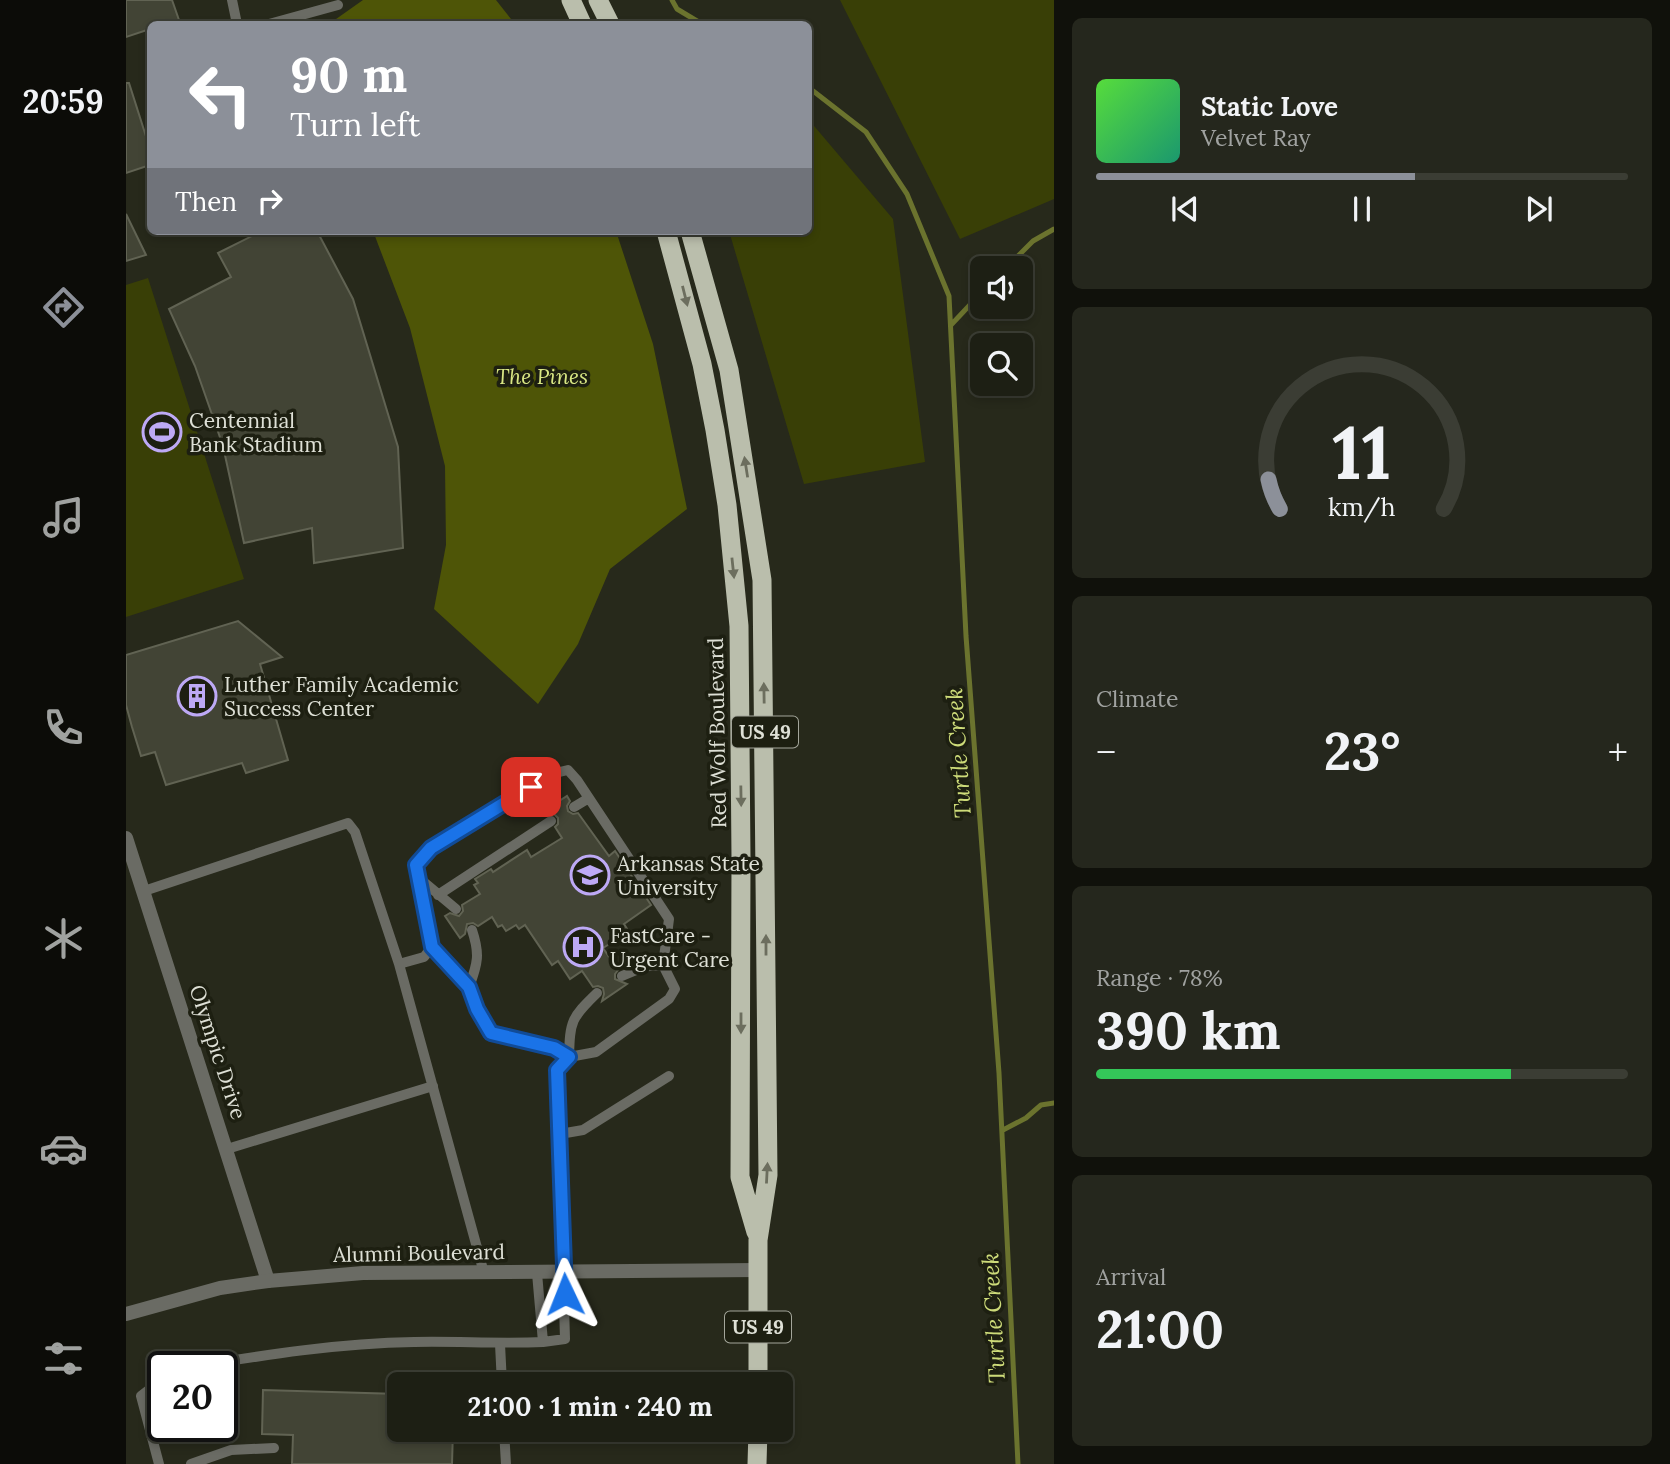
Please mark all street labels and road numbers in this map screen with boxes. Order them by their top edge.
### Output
street label: Red Wolf Boulevard [702,637,732,829]
road number: US 49 [732,716,798,748]
street label: Olympic Drive [184,981,252,1123]
street label: Alumni Boulevard [332,1238,505,1268]
road number: US 49 [725,1312,791,1343]

